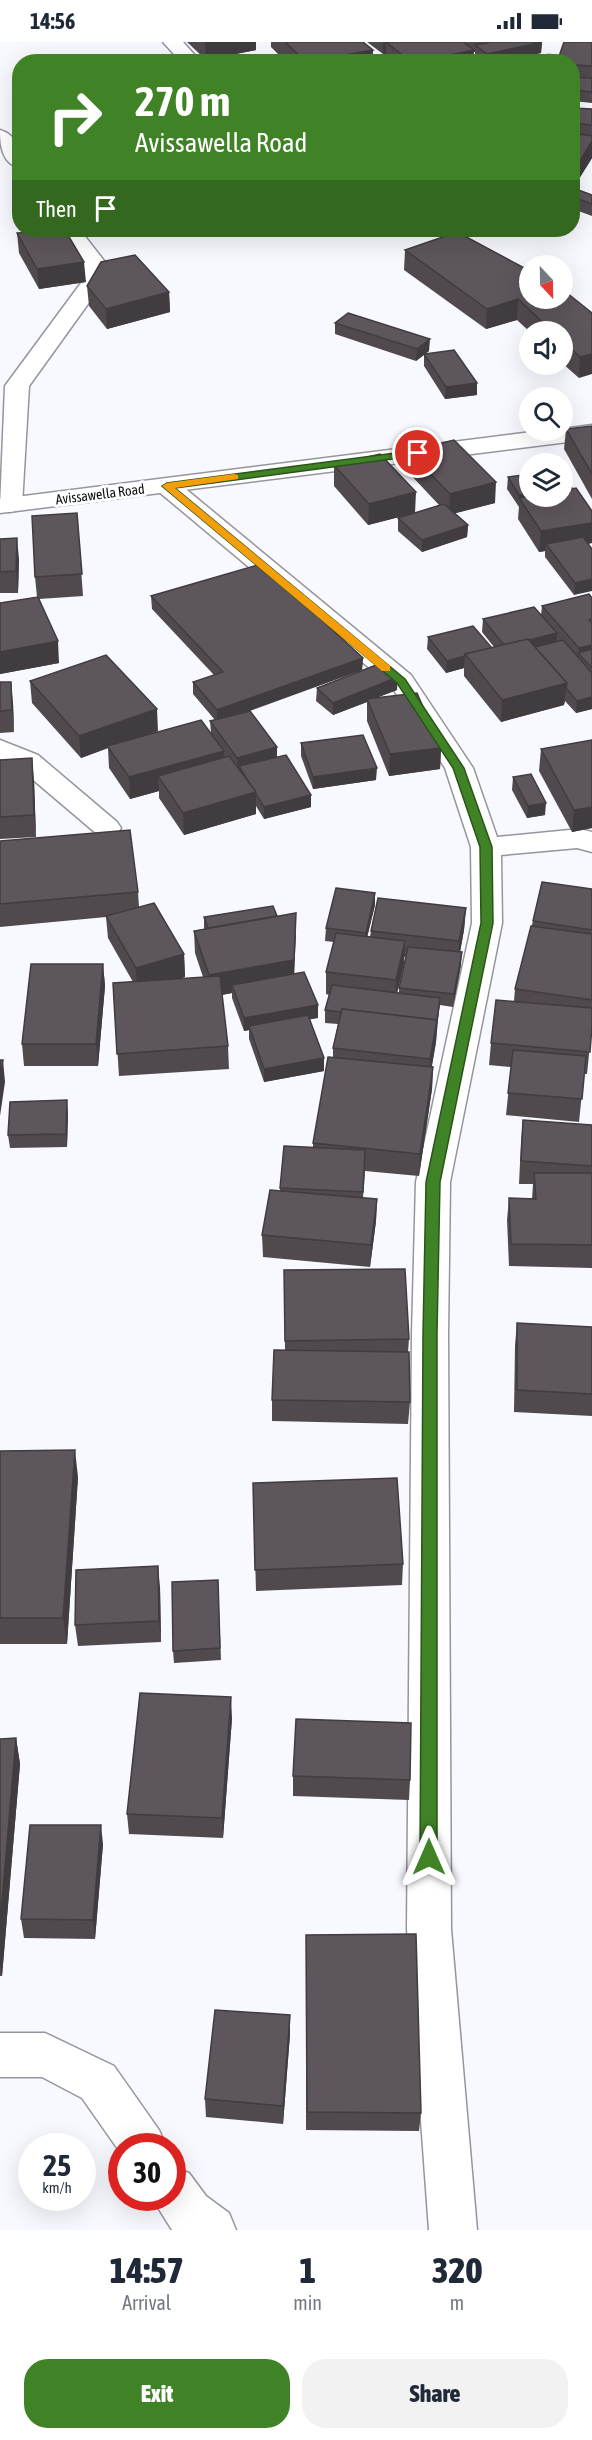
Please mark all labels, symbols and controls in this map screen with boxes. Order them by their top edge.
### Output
text: 14:56 [30,8,75,34]
text: 270 m [135,77,230,125]
icon: right [36,78,114,156]
text: Avissawella Road [135,127,307,158]
icon: arrive [89,192,122,225]
text: Then [36,196,77,222]
north arrow [519,255,573,309]
map controls [519,255,573,507]
button: sound [519,321,573,375]
button: search [519,387,573,441]
pin [392,427,443,478]
icon: arrive [401,436,434,469]
button: layers [519,453,573,507]
street label: Avissawella Road [55,481,145,507]
position arrow [397,1825,461,1889]
speed limit sign: 30 [108,2133,186,2211]
text: 25 [43,2148,71,2182]
text: km/h [42,2179,72,2196]
text: 14:57 [110,2249,184,2291]
text: 1 [299,2249,316,2291]
text: 320 [432,2249,482,2291]
text: Arrival [122,2291,171,2314]
text: min [293,2291,322,2314]
text: m [450,2291,464,2314]
button: Exit [24,2359,290,2428]
button: Share [302,2359,568,2428]

